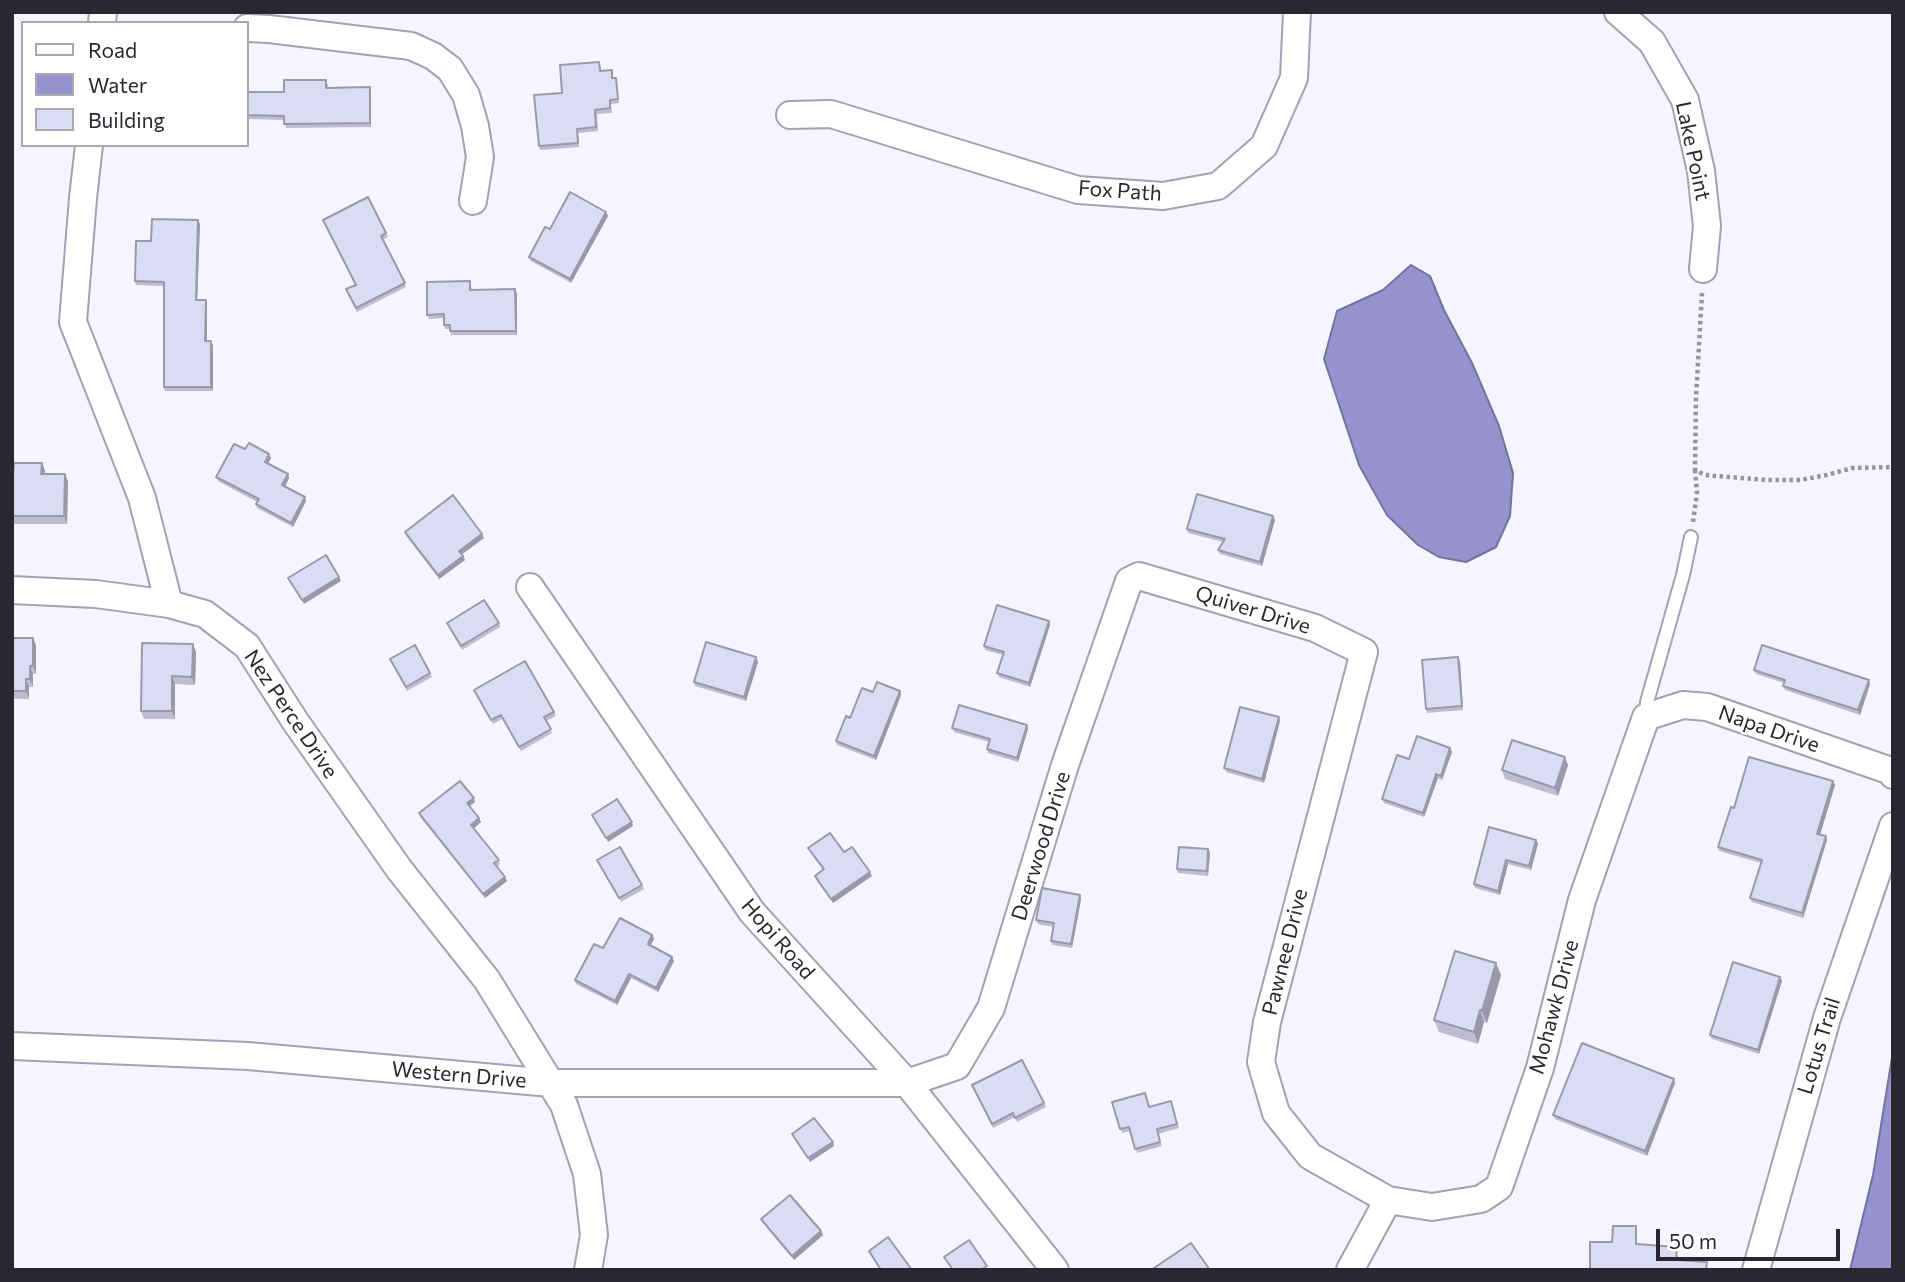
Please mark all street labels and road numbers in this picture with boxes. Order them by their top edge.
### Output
street label: Lake Point [1670,99,1716,203]
street label: Fox Path [1077,176,1163,206]
street label: Quiver Drive [1192,581,1314,639]
street label: Nez Perce Drive [239,645,343,783]
street label: Napa Drive [1715,700,1823,758]
street label: Deerwood Drive [1006,768,1076,924]
street label: Pawnee Drive [1257,886,1313,1018]
street label: Hopi Road [736,893,820,985]
street label: Mohawk Drive [1524,937,1584,1077]
street label: Lotus Trail [1792,995,1846,1097]
street label: Western Drive [391,1057,527,1093]

